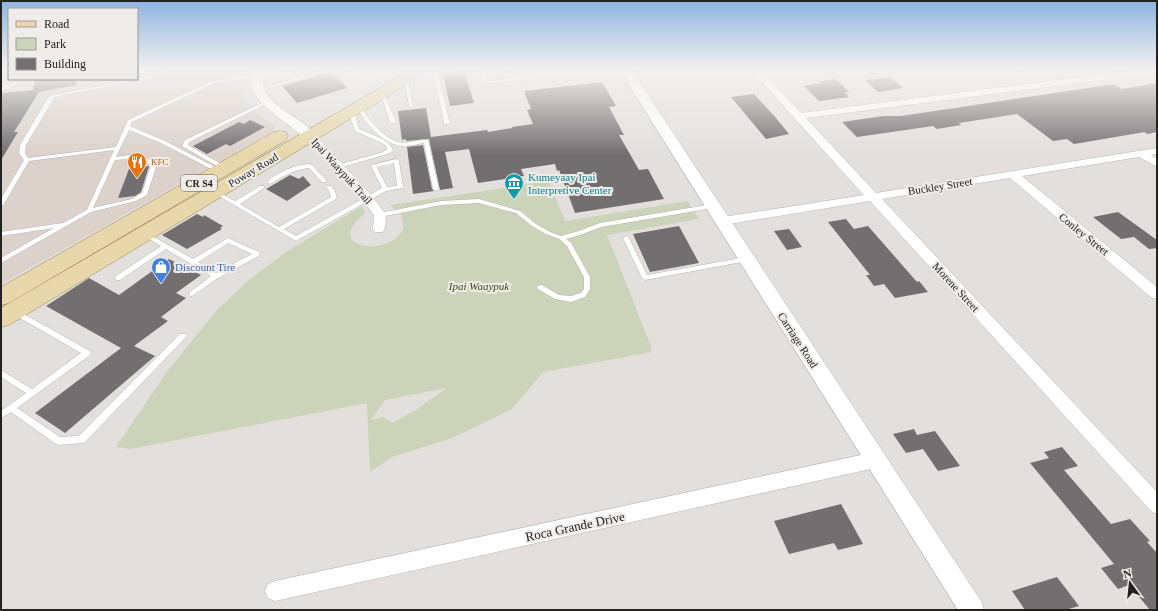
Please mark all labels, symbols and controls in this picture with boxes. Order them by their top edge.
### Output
legend [8,8,138,80]
text: Road [44,17,69,31]
text: Park [44,37,66,51]
text: Building [44,57,86,71]
street label: Ipai Waaypuk Trail [309,136,375,206]
street label: Poway Road [226,150,280,190]
restaurant icon: KFC [126,151,148,179]
place label: KFC [151,157,169,167]
place label: Kumeyaay Ipai Interpretive Center [528,171,612,196]
museum icon: Kumeyaay Ipai Interpretive Center [503,172,525,200]
road number: CR S4 [181,175,217,191]
street label: Buckley Street [907,175,973,197]
street label: Conley Street [1057,210,1111,258]
shop icon: Discount Tire [150,256,172,284]
street label: Morene Street [930,260,982,314]
place label: Discount Tire [175,261,235,273]
park label: Ipai Waaypuk [448,280,510,292]
street label: Carriage Road [776,310,821,370]
street label: Roca Grande Drive [524,509,626,544]
north arrow [1110,563,1150,603]
text: N [1122,567,1133,580]

